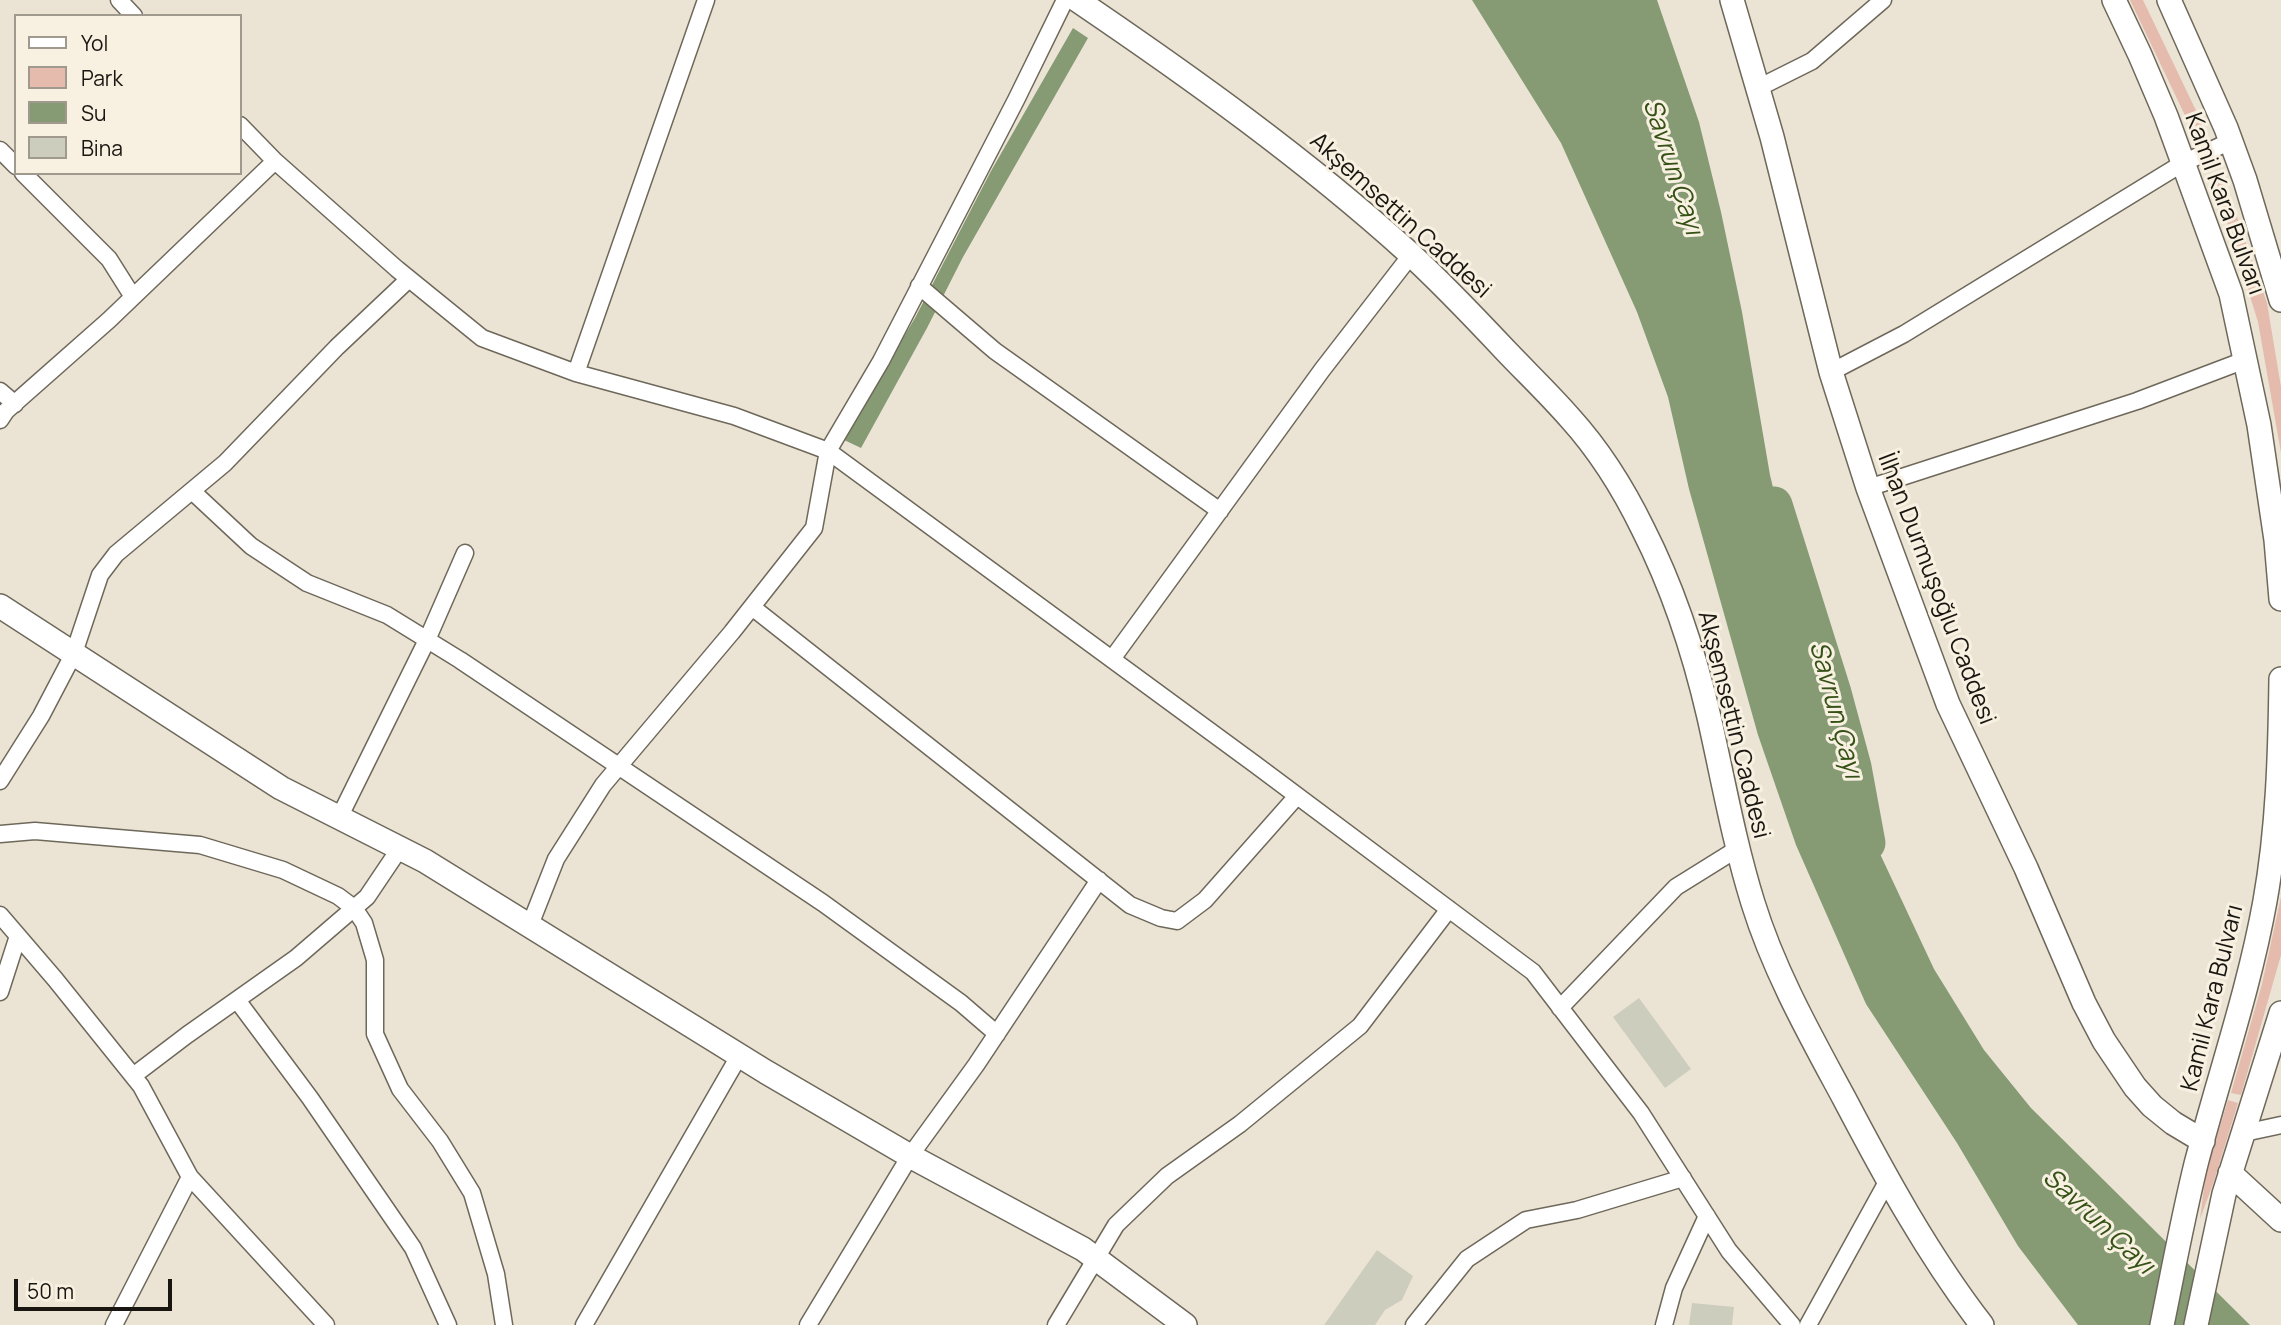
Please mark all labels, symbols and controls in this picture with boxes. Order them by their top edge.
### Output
legend [14,14,242,175]
text: Yol [81,29,108,57]
text: Park [81,64,123,92]
water label: Savrun Çayı [1635,95,1709,239]
text: Su [81,99,106,127]
street label: Kamil Kara Bulvarı [2178,109,2270,299]
street label: Akşemsettin Caddesi [1304,127,1496,305]
text: Bina [81,134,123,162]
street label: İlhan Durmuşoğlu Caddesi [1871,449,2001,729]
street label: Akşemsettin Caddesi [1691,608,1775,842]
water label: Savrun Çayı [1802,638,1868,782]
street label: Kamil Kara Bulvarı [2176,902,2250,1094]
water label: Savrun Çayı [2036,1163,2160,1281]
scale bar [18,1266,175,1310]
text: 50 m [27,1277,74,1305]

